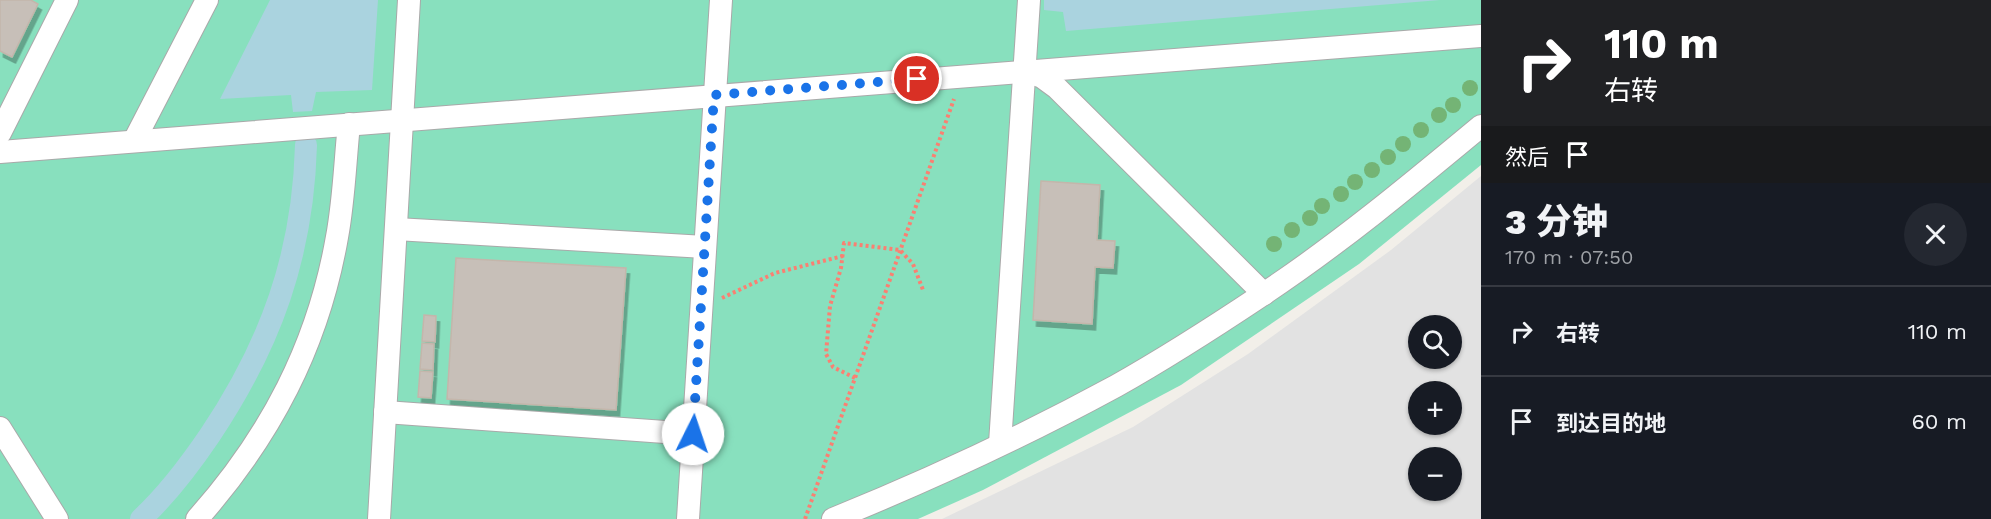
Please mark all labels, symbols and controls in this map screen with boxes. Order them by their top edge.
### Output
text: 110 m [1604,19,1719,68]
icon: right [1505,24,1583,102]
pin [891,53,942,104]
icon: arrive [900,62,933,95]
text: 右转 [1604,75,1658,107]
icon: arrive [1561,138,1594,171]
text: 然后 [1505,145,1549,170]
text: 3 分钟 [1505,201,1608,243]
button: close [1904,203,1967,266]
text: 170 m · 07:50 [1505,245,1633,269]
map controls [1408,315,1462,501]
button: search [1408,315,1462,369]
icon: right [1505,315,1538,348]
text: 110 m [1908,319,1967,344]
text: 右转 [1556,321,1600,346]
button: + [1408,381,1462,435]
position arrow [661,402,725,466]
icon: arrive [1505,405,1538,438]
text: 60 m [1911,409,1967,434]
text: 到达目的地 [1556,411,1666,436]
button: − [1408,447,1462,501]

